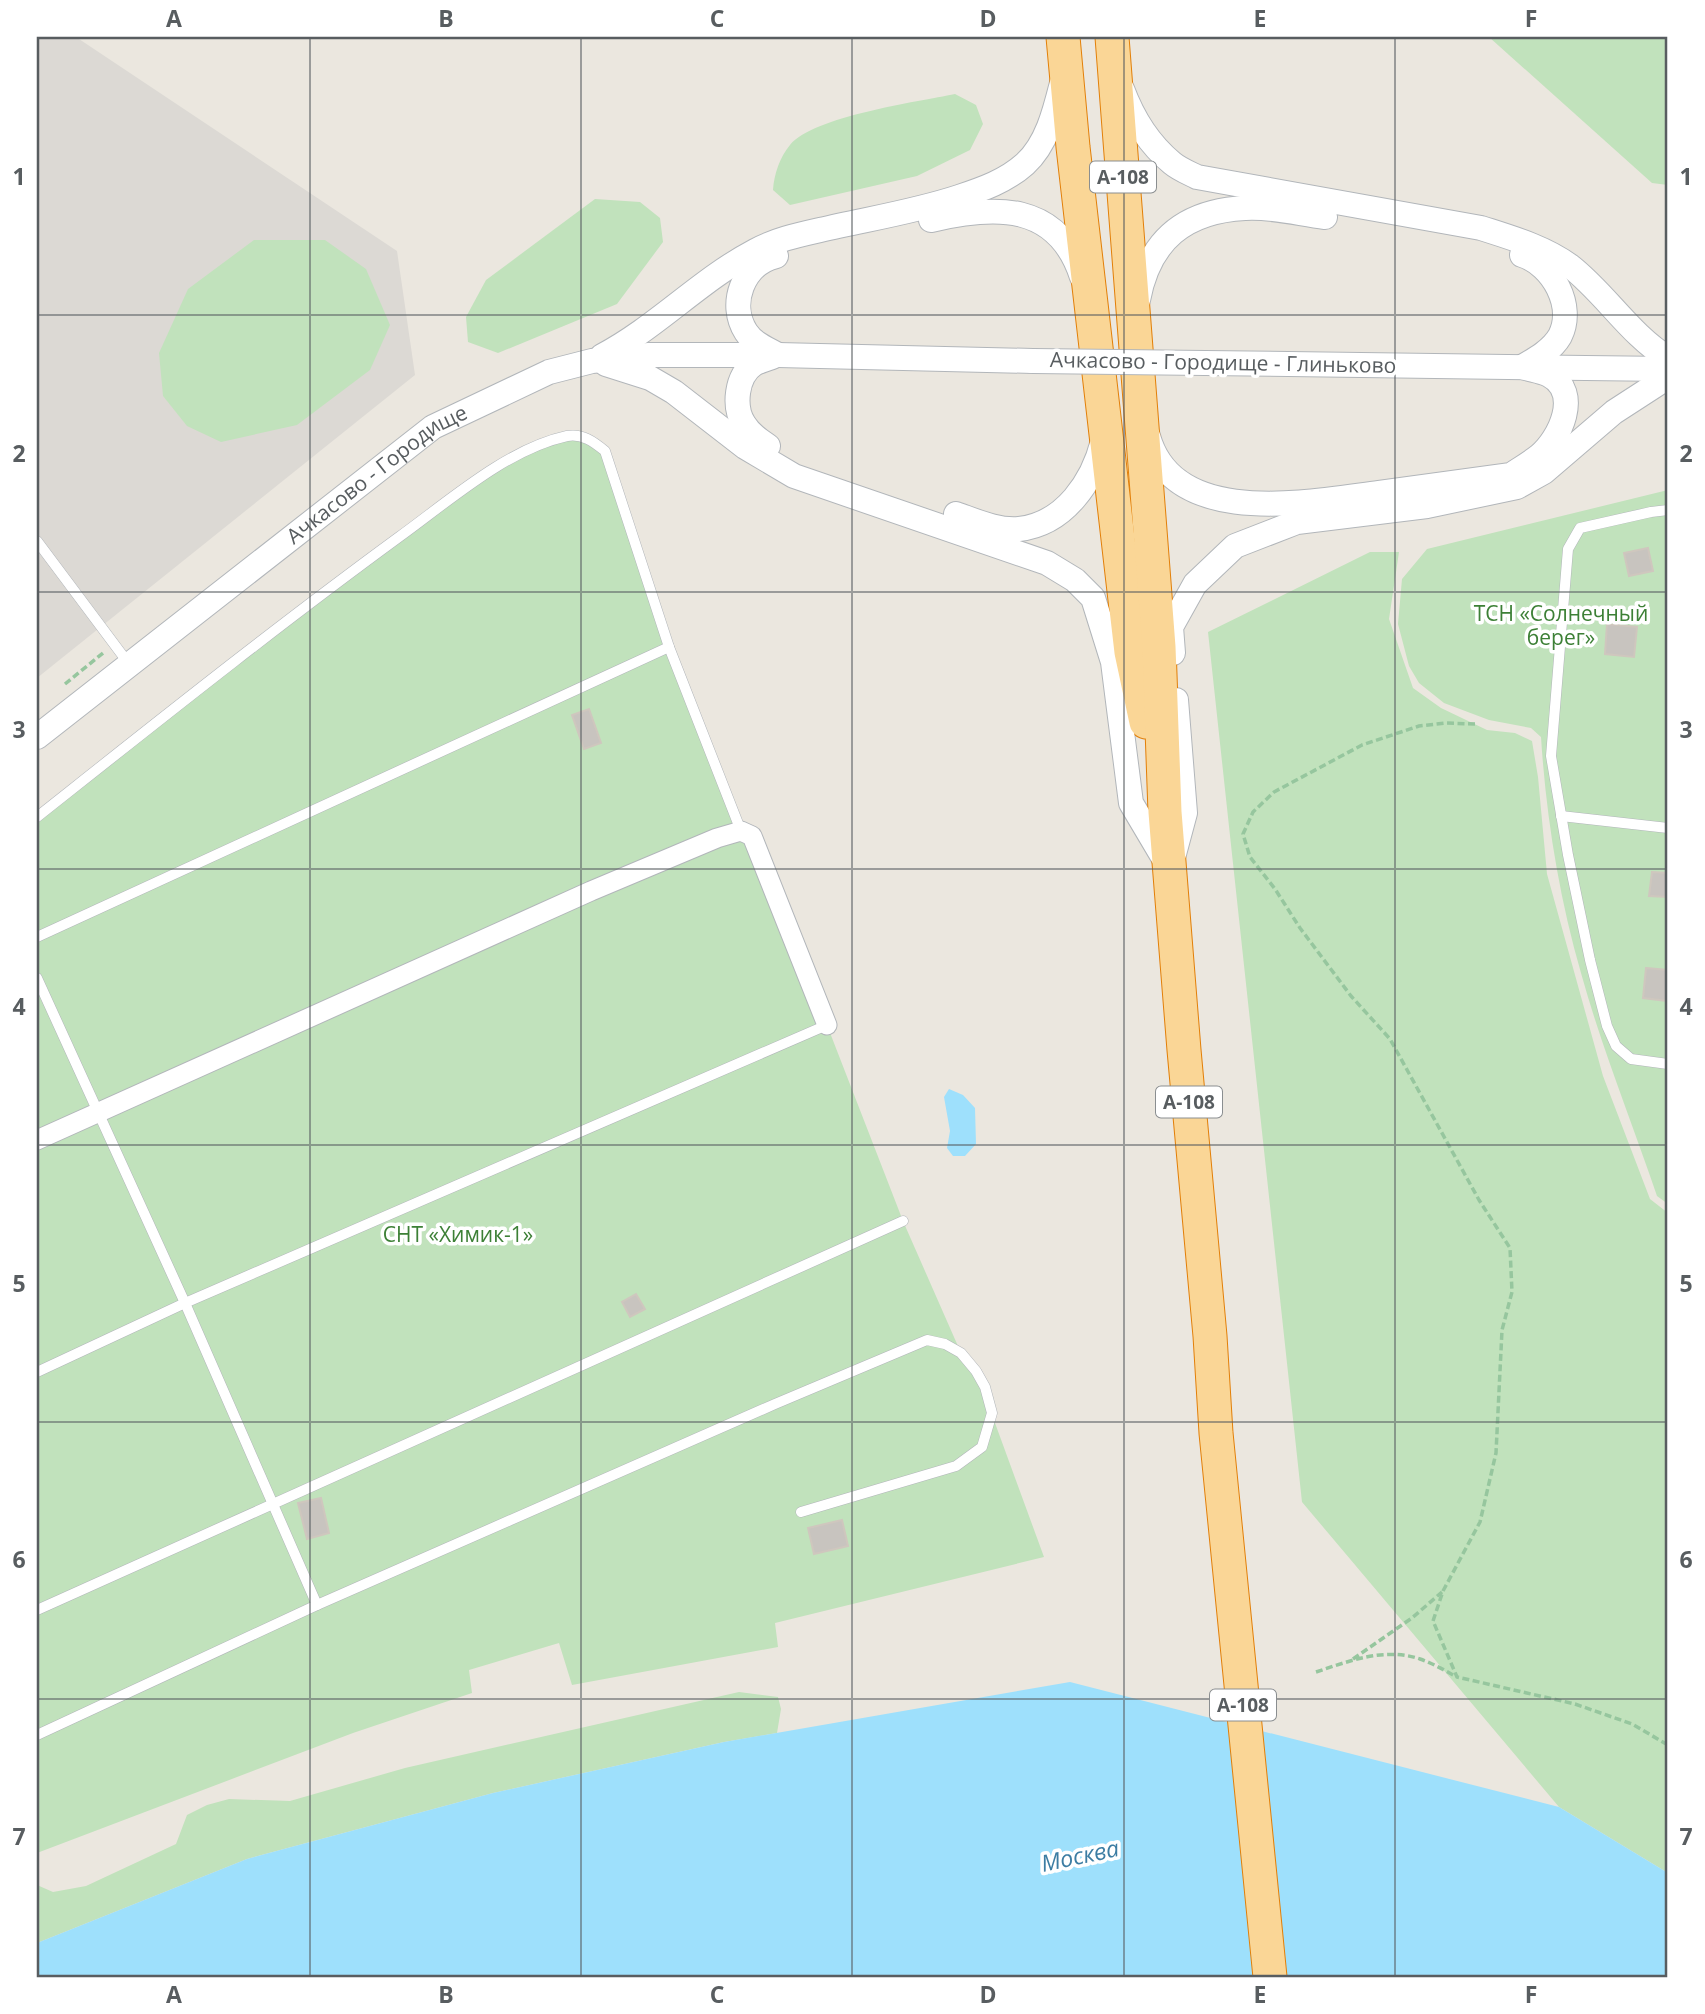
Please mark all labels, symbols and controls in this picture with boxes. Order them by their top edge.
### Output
text: A [166,2,182,34]
text: B [438,2,454,34]
text: C [710,2,724,34]
text: D [979,2,997,34]
text: E [1254,2,1266,34]
text: F [1525,2,1537,34]
text: 1 [12,160,26,192]
text: 1 [1679,160,1693,192]
road number: А-108 [1090,162,1156,192]
street label: Ачкасово - Городище - Глиньково [1050,345,1396,379]
street label: Ачкасово - Городище [280,398,472,550]
text: 2 [12,437,26,469]
text: 2 [1679,437,1693,469]
park label: ТСН «Солнечный берег» [1474,599,1648,651]
text: 3 [12,713,26,745]
text: 3 [1679,713,1693,745]
text: 4 [12,990,26,1022]
text: 4 [1679,990,1693,1022]
road number: А-108 [1156,1086,1222,1118]
park label: СНТ «Химик-1» [383,1220,533,1248]
text: 5 [12,1267,26,1299]
text: 5 [1679,1267,1693,1299]
text: 6 [12,1543,26,1575]
text: 6 [1679,1543,1693,1575]
road number: А-108 [1210,1690,1276,1721]
text: 7 [12,1820,26,1852]
text: 7 [1679,1820,1693,1852]
water label: Москва [1038,1831,1122,1879]
text: A [166,1978,182,2010]
text: B [438,1978,454,2010]
text: C [710,1978,724,2010]
text: D [979,1978,997,2010]
text: E [1254,1978,1266,2010]
text: F [1525,1978,1537,2010]

